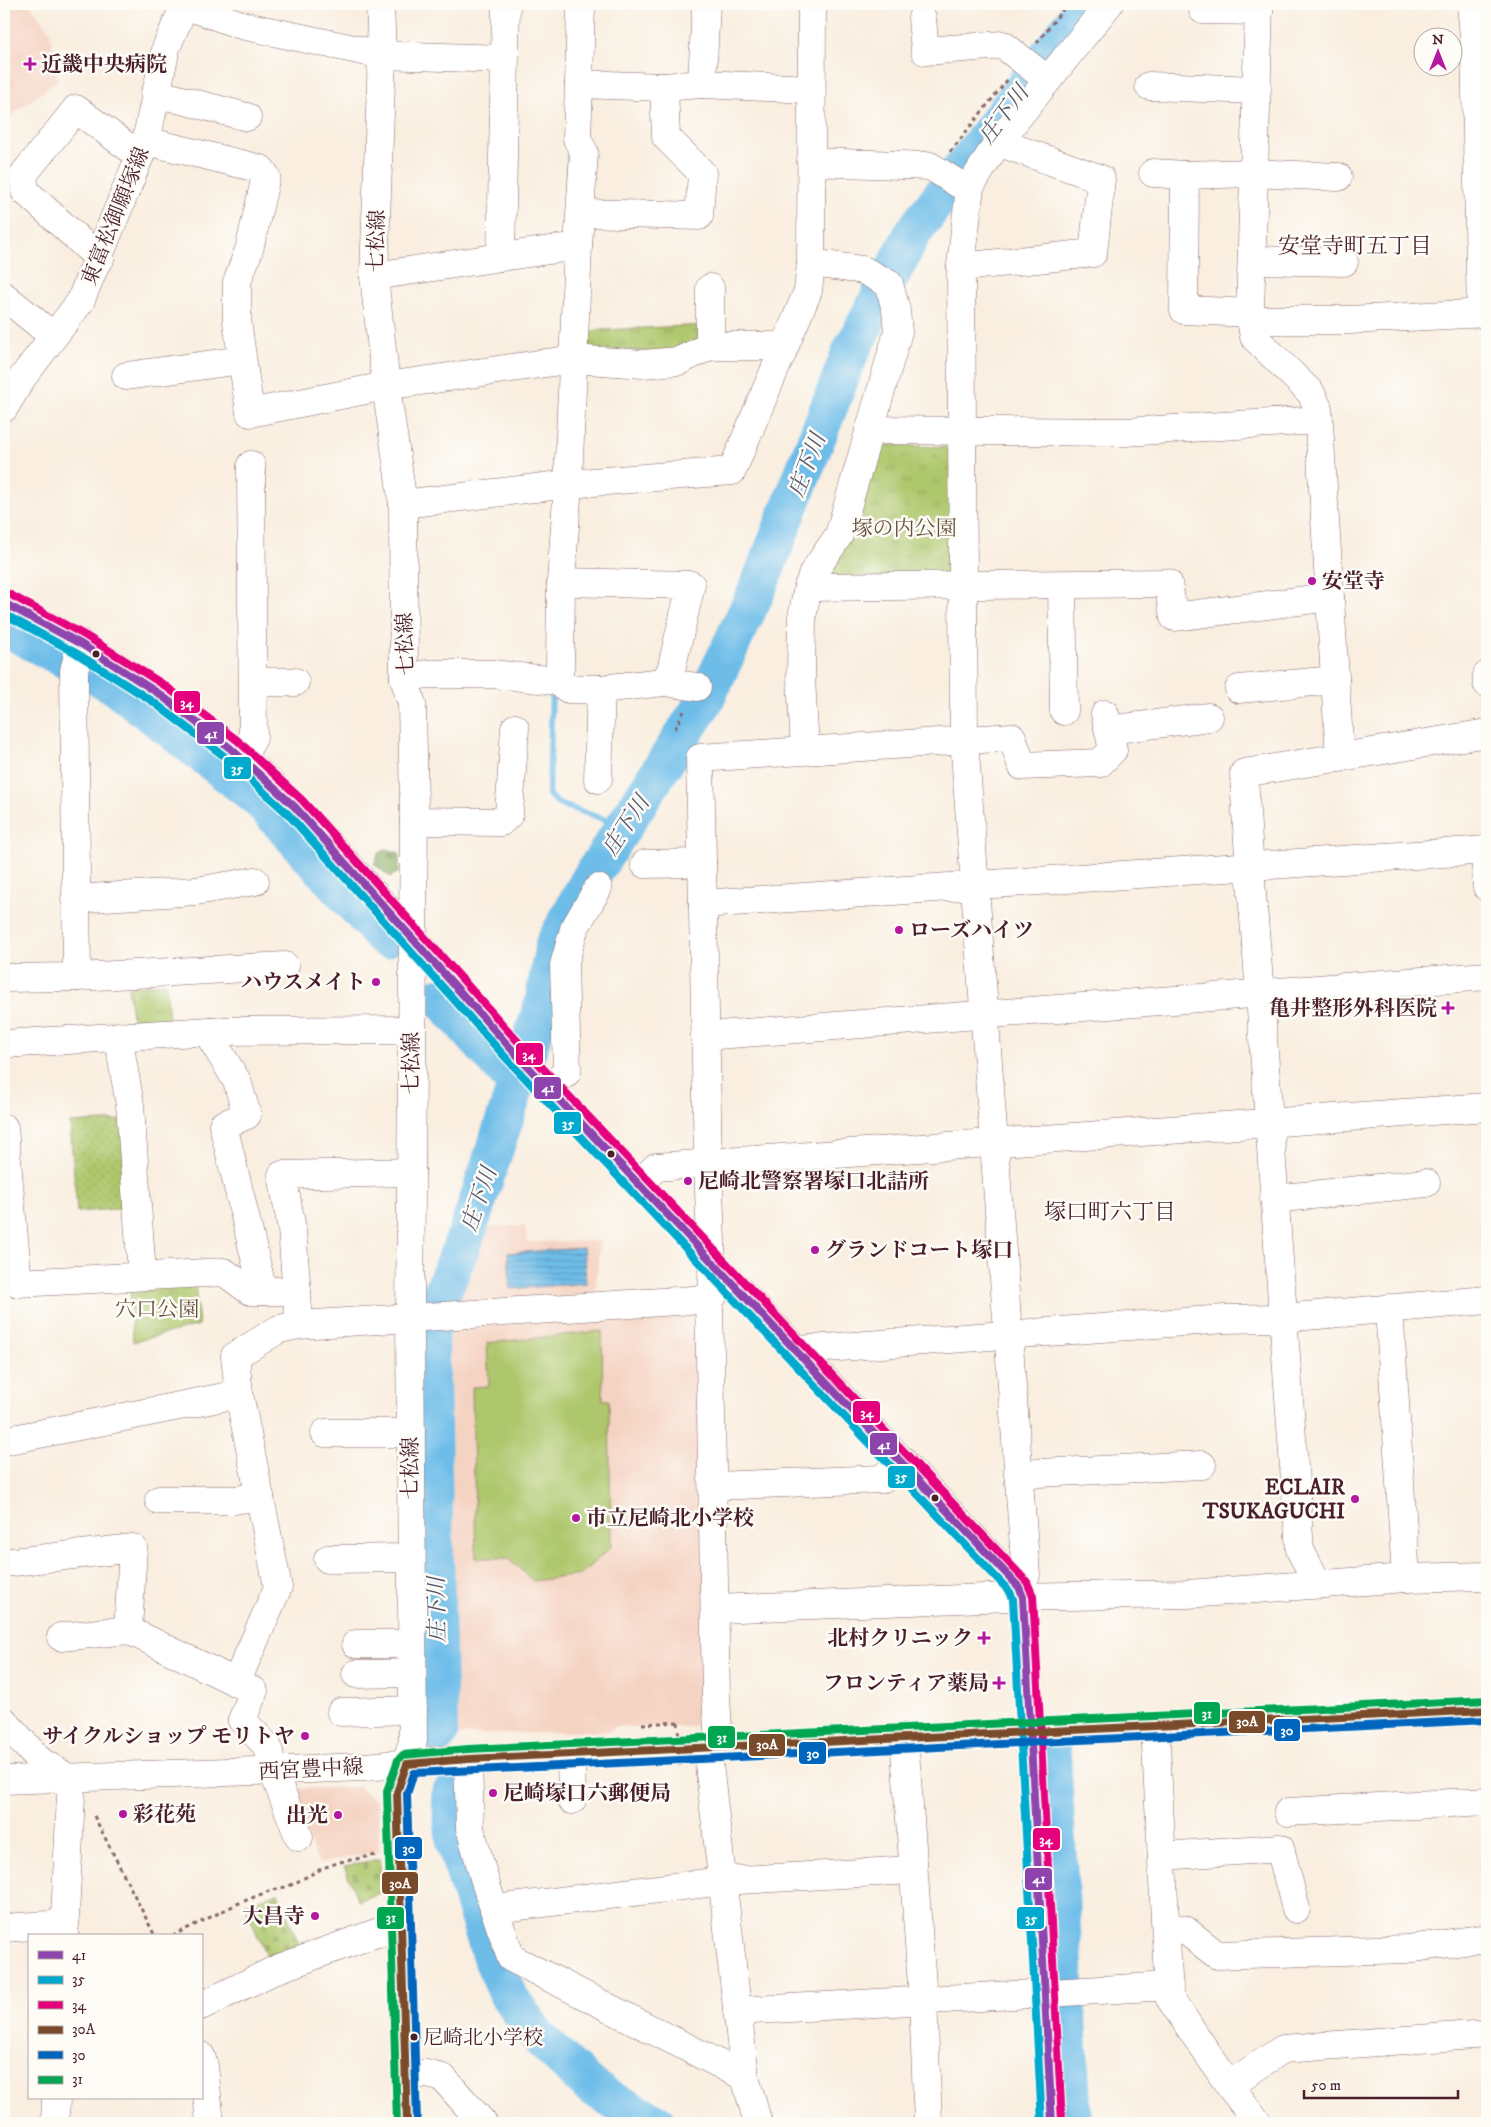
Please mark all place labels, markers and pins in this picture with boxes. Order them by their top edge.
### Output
place label: 近畿中央病院 [41,52,167,78]
marker: 近畿中央病院 [23,57,37,71]
place label: 安堂寺 [1322,569,1385,595]
marker: 安堂寺 [1306,575,1318,587]
unlabelled marker [91,649,101,659]
place label: ローズハイツ [909,918,1034,944]
marker: ローズハイツ [893,924,905,936]
place label: ハウスメイト [241,970,366,996]
marker: ハウスメイト [370,976,382,988]
place label: 亀井整形外科医院 [1269,996,1437,1022]
marker: 亀井整形外科医院 [1441,1001,1455,1015]
unlabelled marker [606,1149,616,1159]
place label: 尼崎北警察署塚口北詰所 [698,1169,929,1195]
marker: 尼崎北警察署塚口北詰所 [682,1175,694,1187]
place label: グランドコート塚口 [825,1238,1013,1264]
marker: グランドコート塚口 [809,1244,821,1256]
place label: ECLAIR TSUKAGUCHI [1202,1475,1346,1525]
unlabelled marker [930,1493,940,1503]
marker: ECLAIR TSUKAGUCHI [1349,1493,1361,1505]
place label: 市立尼崎北小学校 [586,1506,754,1532]
marker: 市立尼崎北小学校 [570,1512,582,1524]
place label: 北村クリニック [827,1626,973,1652]
marker: 北村クリニック [977,1631,991,1645]
place label: フロンティア薬局 [823,1671,989,1697]
marker: フロンティア薬局 [993,1677,1005,1689]
place label: サイクルショップ モリトヤ [42,1724,295,1750]
marker: サイクルショップ モリトヤ [299,1730,311,1742]
place label: 尼崎塚口六郵便局 [503,1781,671,1807]
marker: 尼崎塚口六郵便局 [487,1787,499,1799]
place label: 彩花苑 [133,1802,196,1828]
place label: 出光 [286,1803,328,1829]
marker: 彩花苑 [117,1808,129,1820]
marker: 出光 [332,1809,344,1821]
place label: 大昌寺 [242,1904,305,1930]
marker: 大昌寺 [309,1910,321,1922]
place label: 尼崎北小学校 [423,2026,543,2051]
marker: 尼崎北小学校 [409,2032,419,2042]

